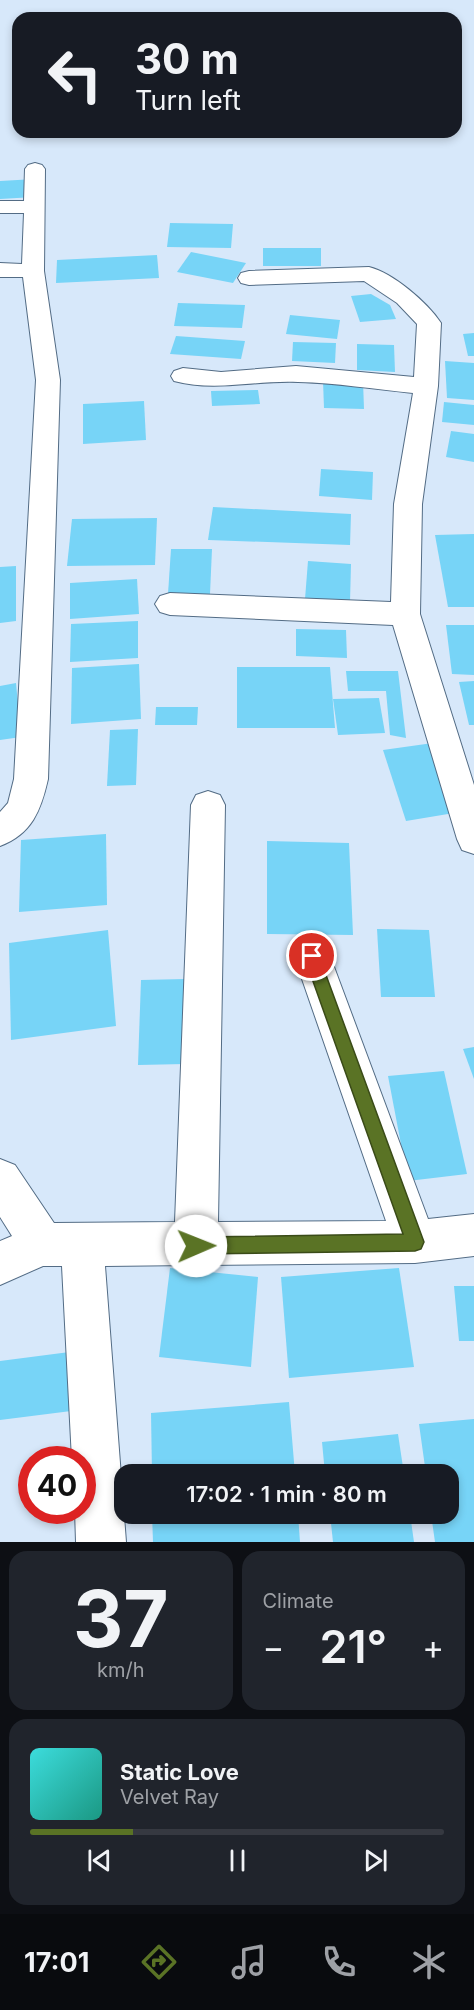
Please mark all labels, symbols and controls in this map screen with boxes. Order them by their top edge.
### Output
text: 30 m [135,33,239,84]
icon: left [36,36,114,114]
text: Turn left [135,84,241,117]
pin [286,930,337,981]
icon: arrive [295,939,328,972]
position arrow [164,1214,228,1278]
speed limit sign: 40 [18,1446,96,1524]
text: 17:02 · 1 min · 80 m [186,1481,387,1507]
text: 37 [73,1571,169,1666]
text: Climate [263,1589,334,1613]
text: 21° [319,1619,387,1674]
text: − [263,1627,284,1667]
text: + [422,1627,444,1667]
text: km/h [97,1658,145,1682]
text: Static Love [120,1759,239,1785]
text: Velvet Ray [120,1785,219,1809]
icon: previous [83,1844,116,1877]
icon: pause [221,1844,254,1877]
icon: next [359,1844,392,1877]
icon: directions [138,1941,180,1983]
icon: music [228,1941,270,1983]
icon: phone [318,1941,360,1983]
icon: climate [408,1941,450,1983]
text: 17:01 [24,1946,89,1979]

